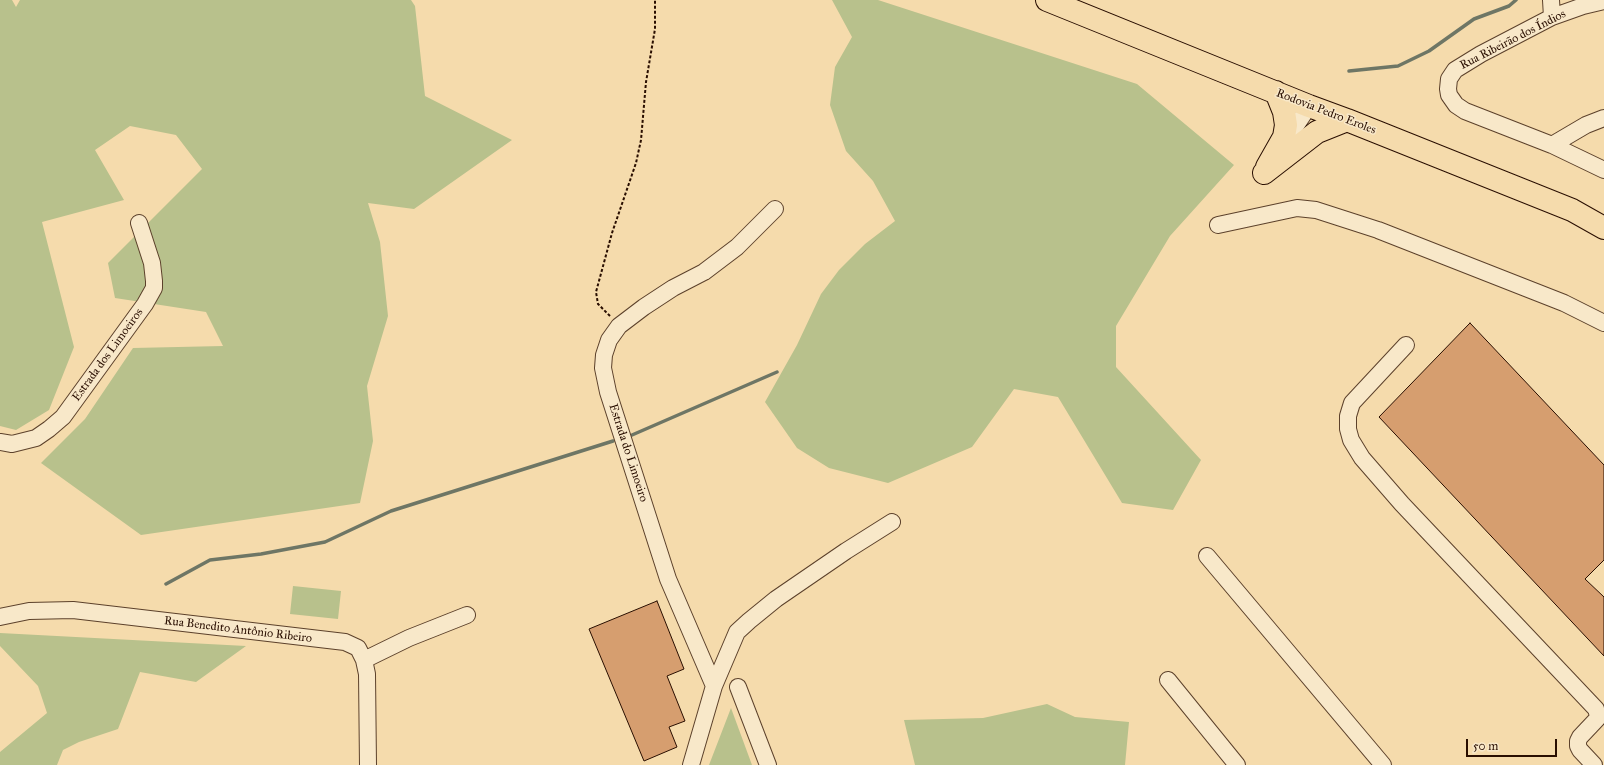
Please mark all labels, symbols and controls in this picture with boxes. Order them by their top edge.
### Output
street label: Rua Ribeirão dos Índios [1458,7,1568,73]
street label: Rodovia Pedro Eroles [1274,86,1378,138]
street label: Estrada dos Limoeiros [69,306,147,404]
street label: Estrada do Limoeiro [605,402,651,504]
street label: Rua Benedito Antônio Ribeiro [163,614,313,646]
scale bar [1468,731,1559,757]
text: 50 m [1473,739,1498,753]

